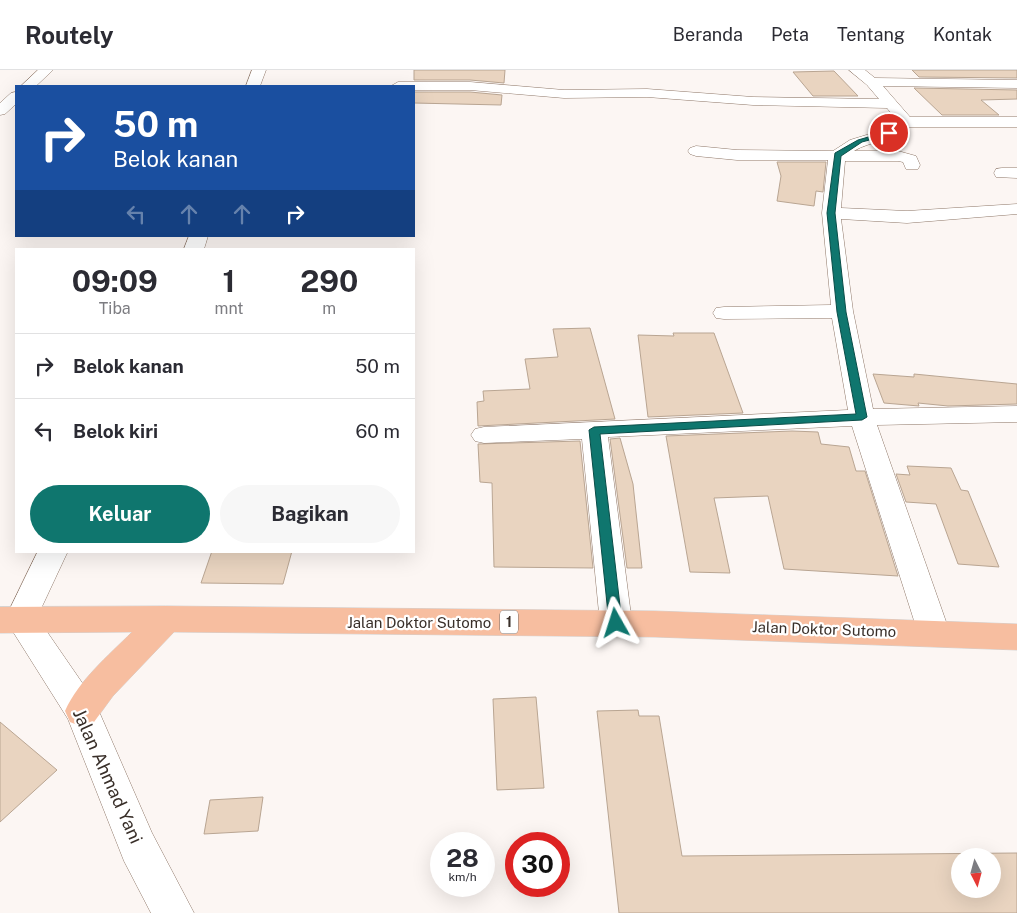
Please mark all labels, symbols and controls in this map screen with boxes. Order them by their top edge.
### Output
text: Routely [25,21,114,49]
text: Beranda [673,24,743,45]
text: Peta [771,24,809,45]
text: Tentang [837,24,905,45]
text: Kontak [933,24,992,45]
text: 50 m [113,104,198,145]
icon: right [30,105,95,170]
pin [868,112,910,154]
icon: arrive [875,119,903,147]
text: Belok kanan [113,146,238,172]
icon: left [122,200,150,228]
icon: ahead [175,200,203,228]
icon: ahead [228,200,256,228]
icon: right [281,200,309,228]
text: 09:09 [72,263,158,299]
text: 1 [223,263,235,299]
text: 290 [300,263,358,299]
text: Tiba [99,299,131,318]
text: mnt [215,299,244,318]
text: m [322,299,336,318]
icon: right [30,352,58,380]
text: Belok kanan [73,355,184,377]
text: 50 m [355,355,400,377]
icon: left [30,417,58,445]
text: Belok kiri [73,420,158,442]
text: 60 m [356,420,400,442]
button: Keluar [30,485,210,543]
button: Bagikan [220,485,400,543]
position arrow [589,596,641,648]
road number: 1 [500,610,518,634]
street label: Jalan Doktor Sutomo [347,614,491,631]
street label: Jalan Doktor Sutomo [752,618,896,640]
street label: Jalan Ahmad Yani [69,705,147,847]
speed limit sign: 30 [505,832,570,897]
text: 28 [446,843,479,873]
north arrow [951,848,1001,898]
map controls [951,848,1001,898]
text: km/h [448,870,477,884]

